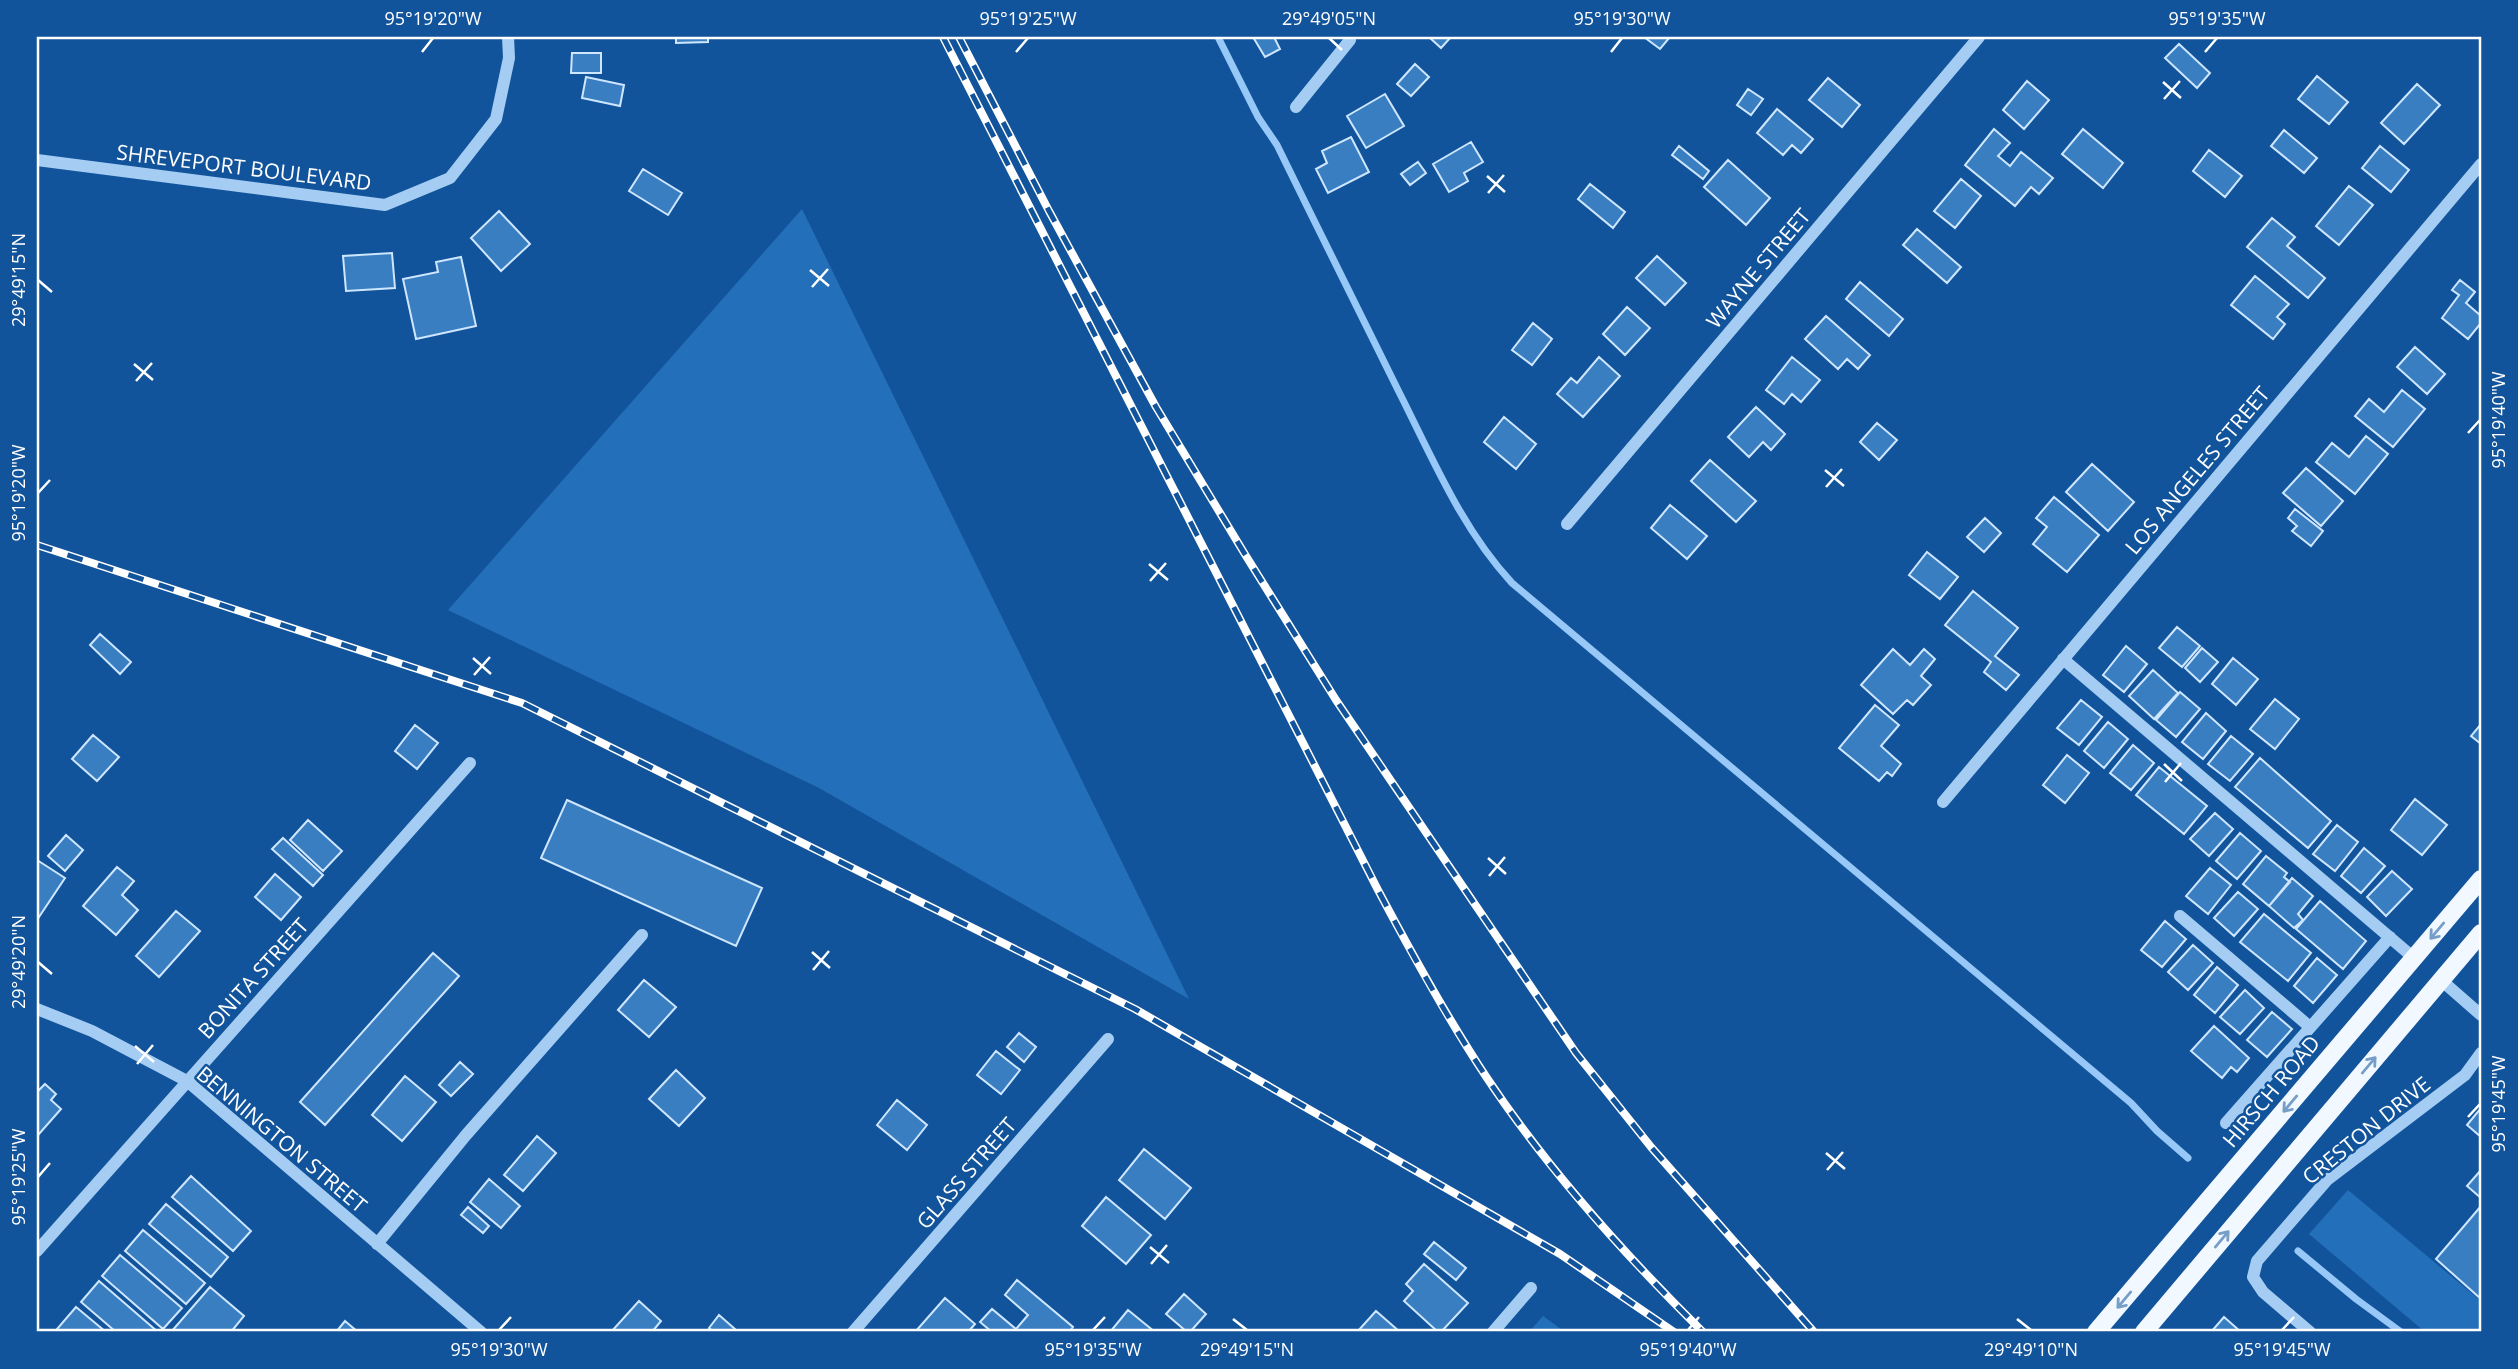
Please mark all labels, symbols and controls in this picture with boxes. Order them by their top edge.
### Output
text: 95°19'20"W [384,6,482,30]
text: 95°19'25"W [979,6,1077,30]
text: 29°49'05"N [1282,6,1376,30]
text: 95°19'30"W [1573,6,1671,30]
text: 95°19'35"W [2168,6,2266,30]
street label: SHREVEPORT BOULEVARD [115,137,373,197]
street label: WAYNE STREET [1700,202,1817,334]
text: 29°49'15"N [6,233,30,327]
text: 95°19'40"W [2486,371,2510,469]
street label: LOS ANGELES STREET [2119,380,2276,560]
text: 95°19'20"W [6,444,30,542]
street label: BONITA STREET [191,912,315,1044]
text: 29°49'20"N [6,915,30,1009]
one-way arrow [2429,922,2445,940]
street label: HIRSCH ROAD [2216,1029,2326,1153]
text: 95°19'45"W [2486,1055,2510,1153]
one-way arrow [2361,1057,2377,1075]
street label: BENNINGTON STREET [191,1060,373,1219]
street label: CRESTON DRIVE [2296,1070,2436,1190]
one-way arrow [2282,1095,2298,1113]
street label: GLASS STREET [910,1111,1022,1235]
text: 95°19'25"W [6,1128,30,1226]
one-way arrow [2214,1230,2230,1248]
one-way arrow [2116,1291,2132,1309]
text: 95°19'30"W [450,1337,548,1361]
text: 95°19'35"W [1044,1337,1142,1361]
text: 29°49'15"N [1200,1337,1294,1361]
text: 95°19'40"W [1639,1337,1737,1361]
text: 29°49'10"N [1984,1337,2078,1361]
text: 95°19'45"W [2233,1337,2331,1361]

